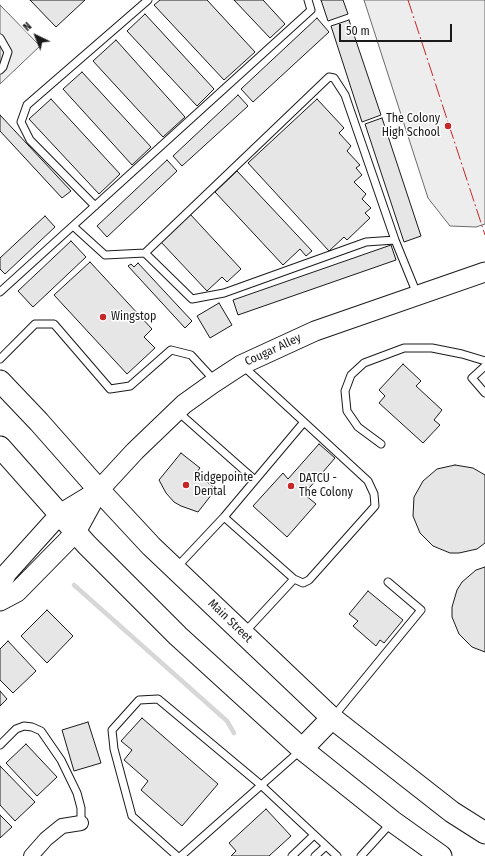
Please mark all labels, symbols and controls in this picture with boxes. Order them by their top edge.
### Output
north arrow [16,16,56,56]
scale bar [341,16,454,42]
text: N [21,20,34,34]
text: 50 m [346,24,370,38]
place label: The Colony High School [382,112,440,140]
marker: The Colony High School [443,121,453,131]
place label: Wingstop [111,310,156,324]
marker: Wingstop [98,312,108,322]
street label: Cougar Alley [243,331,303,369]
place label: Ridgepointe Dental [194,471,253,499]
place label: DATCU - The Colony [299,472,353,500]
marker: Ridgepointe Dental [181,480,191,490]
marker: DATCU - The Colony [286,481,296,491]
street label: Main Street [205,596,255,646]

